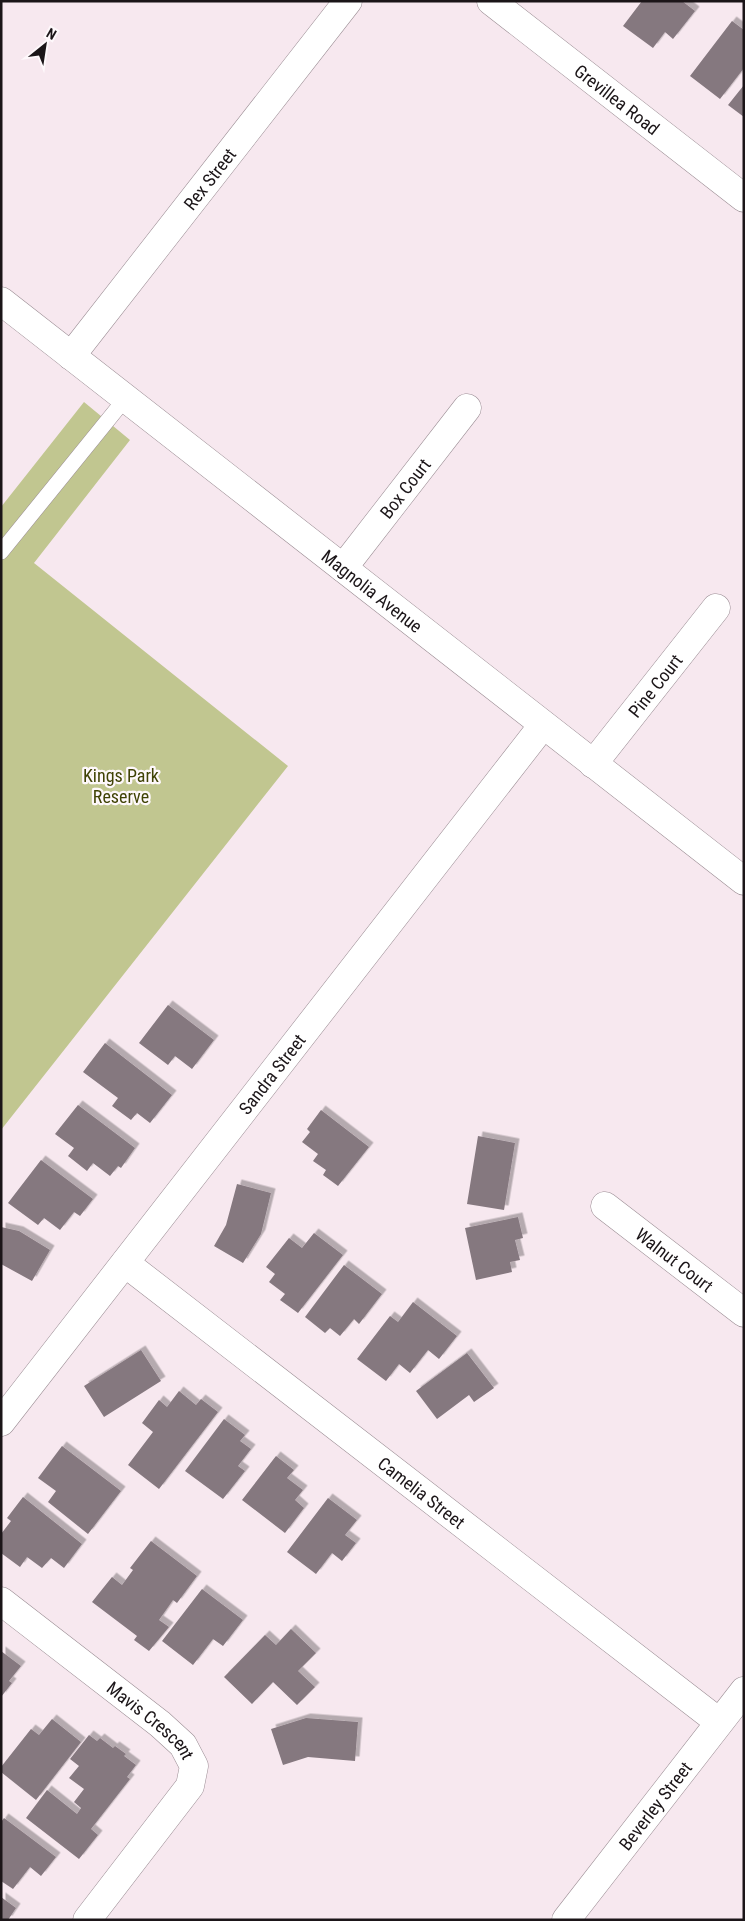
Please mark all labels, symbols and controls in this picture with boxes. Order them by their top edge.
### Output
north arrow [20,20,70,70]
text: N [44,25,59,43]
street label: Grevillea Road [571,60,664,139]
street label: Rex Street [179,144,240,214]
street label: Box Court [375,454,435,522]
street label: Magnolia Avenue [318,545,427,637]
street label: Pine Court [624,650,686,721]
park label: Kings Park Reserve [83,765,159,807]
street label: Sandra Street [234,1030,309,1118]
street label: Walnut Court [632,1223,718,1296]
street label: Camelia Street [374,1452,469,1532]
street label: Mavis Crescent [103,1677,199,1763]
street label: Beverley Street [614,1757,696,1854]

